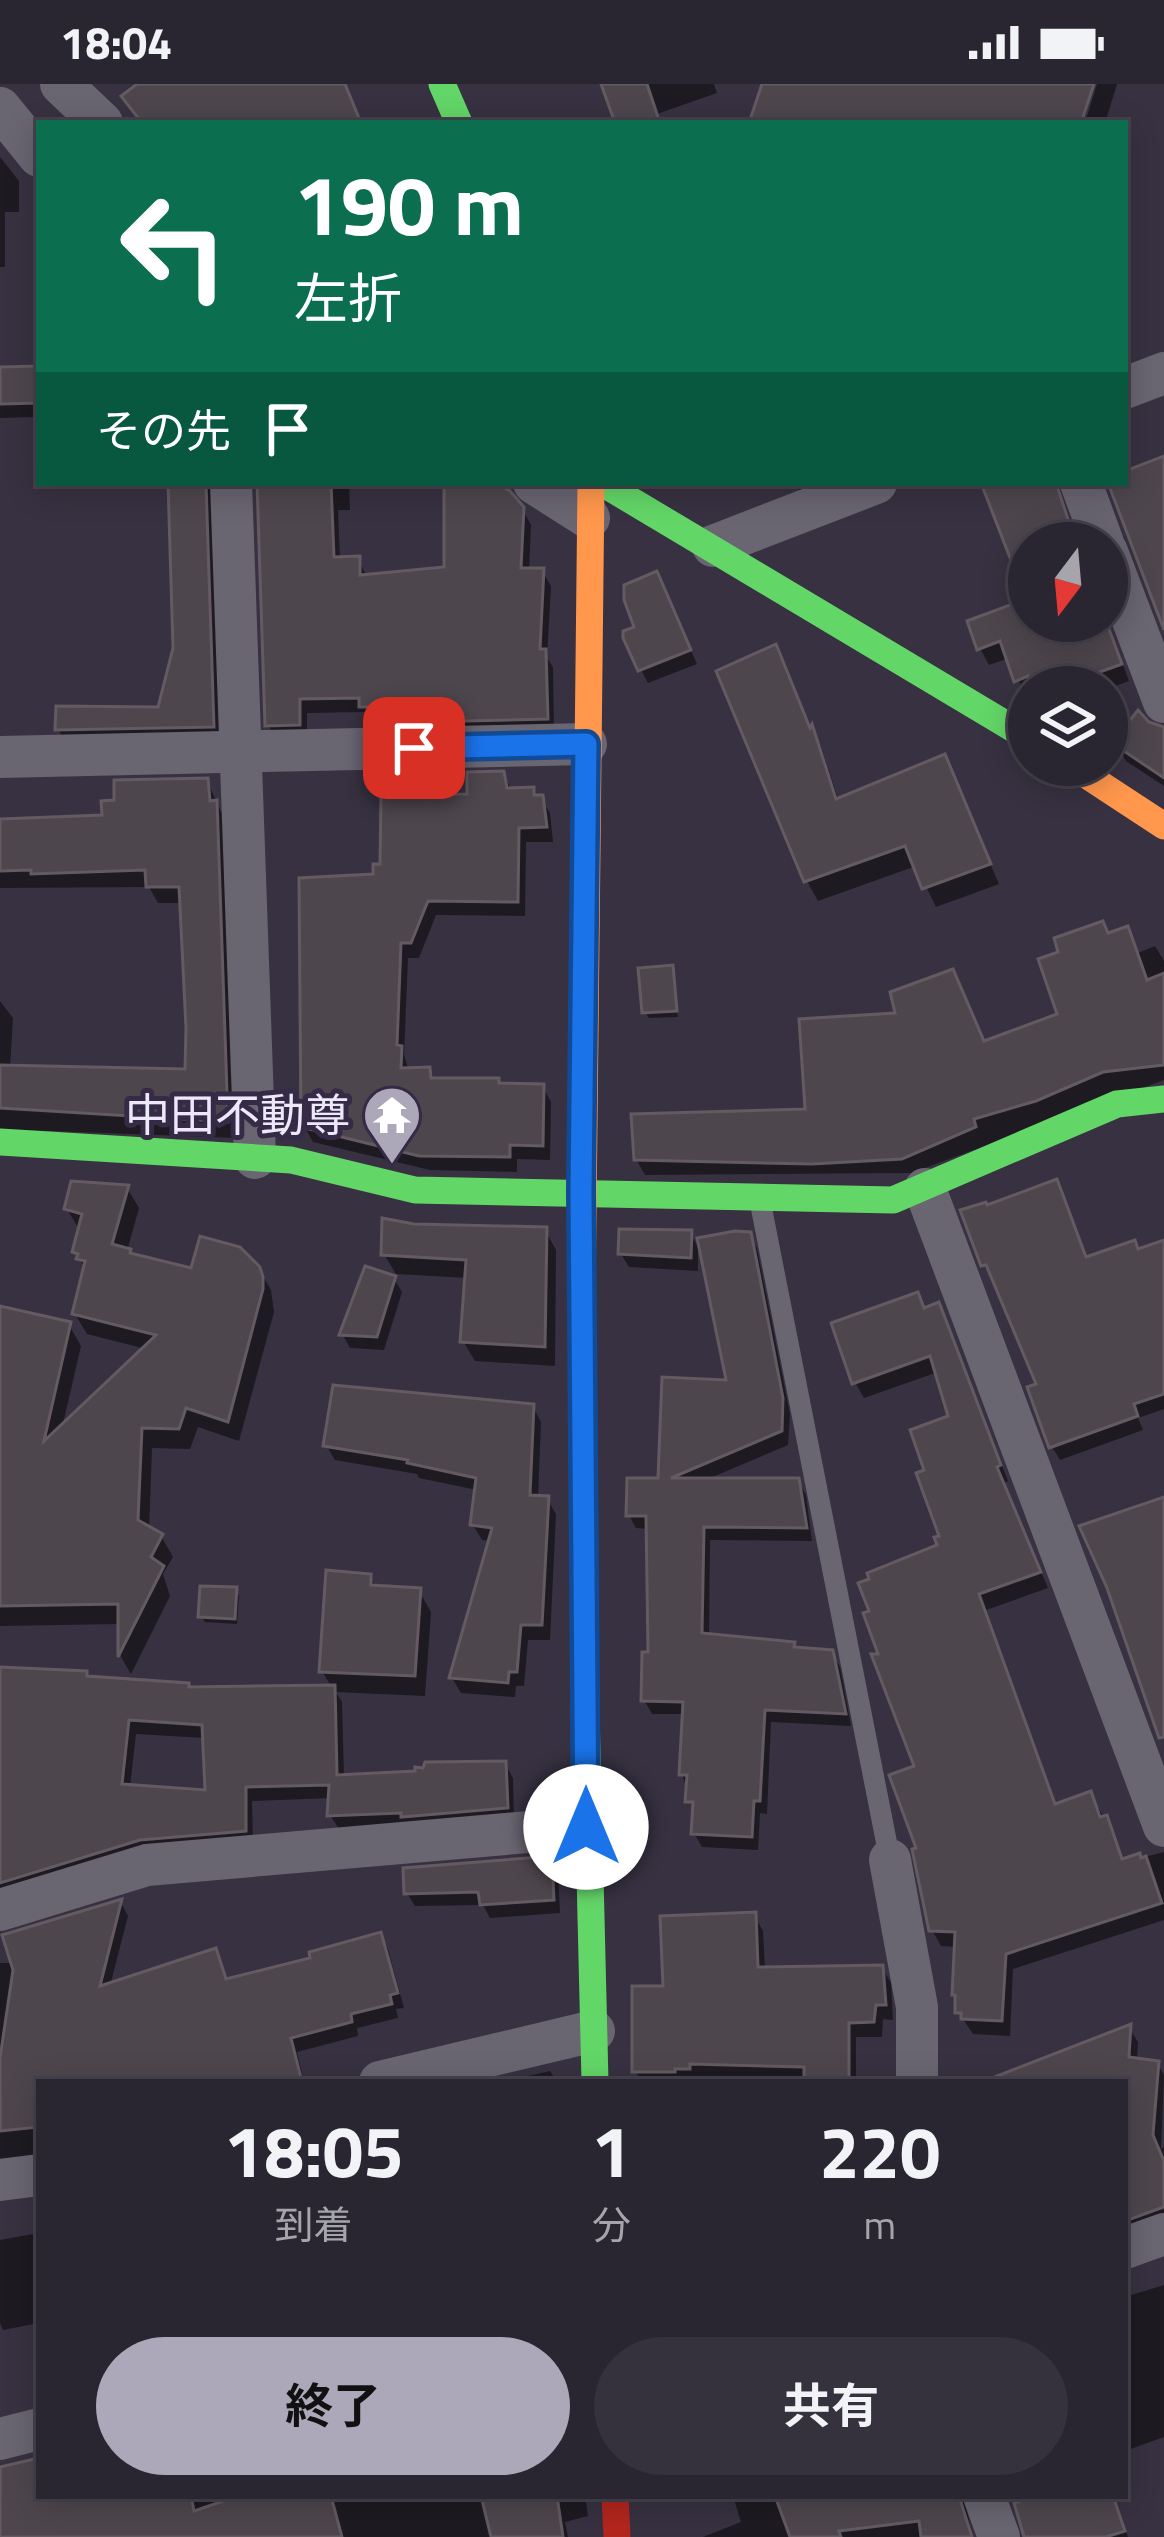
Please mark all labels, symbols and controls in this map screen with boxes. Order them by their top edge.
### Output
text: 18:04 [60,8,172,76]
text: 190 m [294,140,524,268]
icon: left [96,168,252,324]
text: 左折 [294,257,402,339]
text: その先 [96,396,231,464]
icon: arrive [255,396,321,462]
north arrow [1008,522,1128,642]
map controls [1008,522,1128,786]
button: layers [1008,666,1128,786]
pin [363,697,465,799]
icon: arrive [381,715,447,781]
place label: 中田不動尊 [125,1080,350,1148]
temple icon: 中田不動尊 [361,1084,423,1166]
position arrow [523,1764,649,1890]
text: 18:05 [224,2095,403,2205]
text: 1 [591,2095,632,2205]
text: 220 [819,2096,940,2206]
text: 到着 [275,2195,353,2254]
text: 分 [592,2195,631,2254]
text: m [863,2195,896,2254]
button: 終了 [96,2337,570,2475]
button: 共有 [594,2337,1068,2475]

